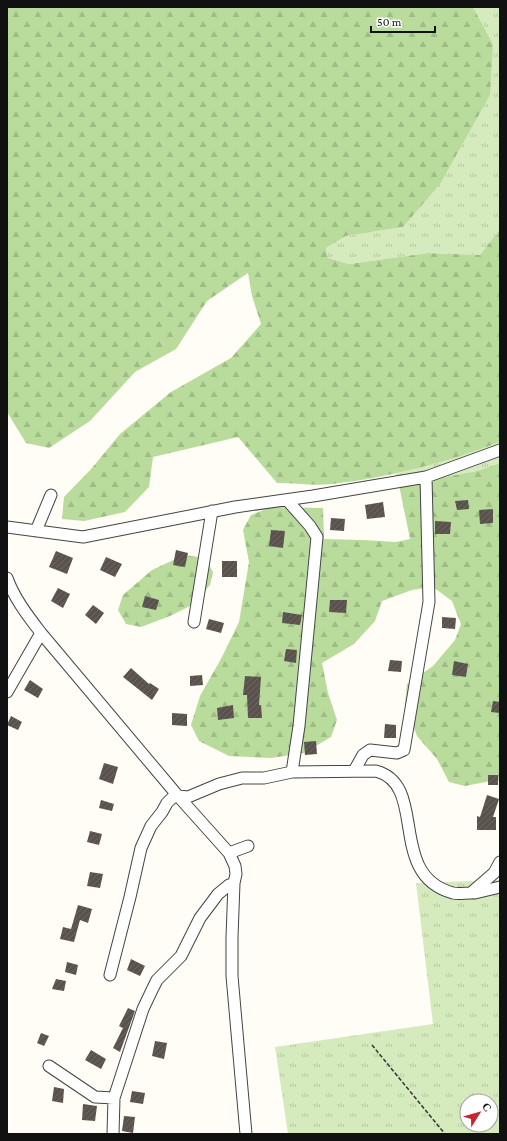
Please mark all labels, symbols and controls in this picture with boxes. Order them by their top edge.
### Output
scale bar [371,8,435,34]
text: 50 m [377,15,402,29]
north arrow [459,1093,499,1133]
text: С [480,1100,494,1114]

